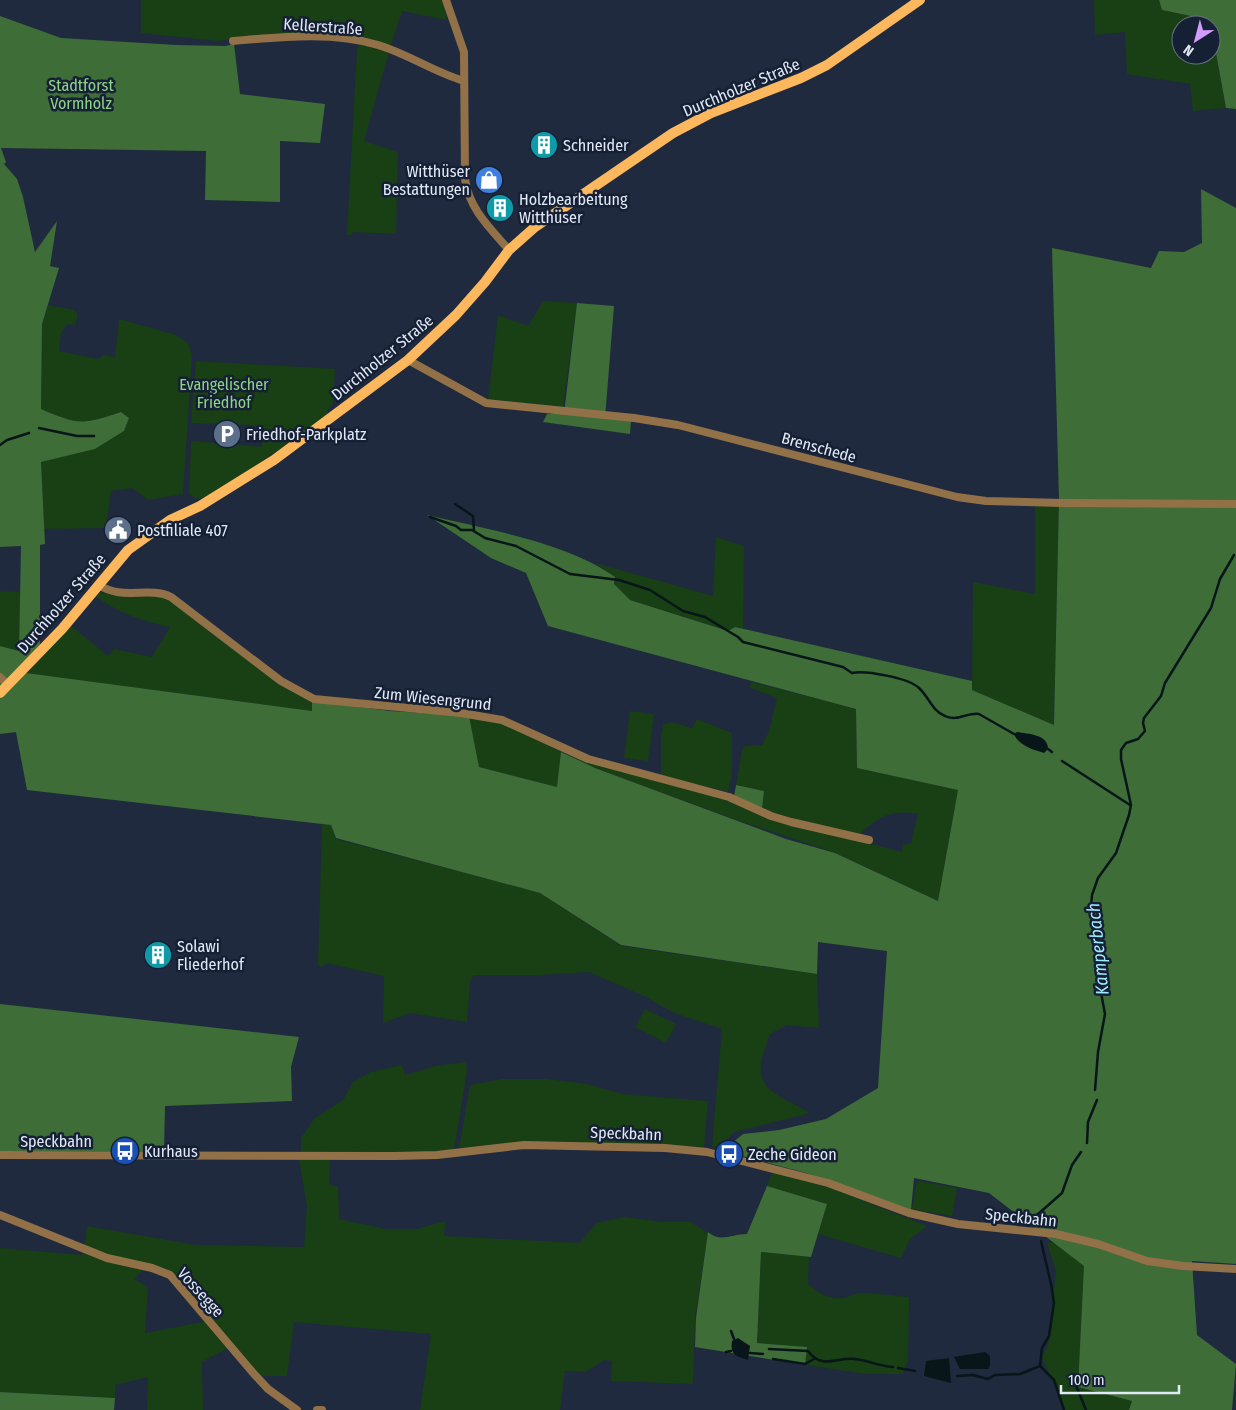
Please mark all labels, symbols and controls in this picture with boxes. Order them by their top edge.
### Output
street label: Kellerstraße [283,14,363,39]
north arrow [1171,15,1221,65]
text: N [1180,41,1197,59]
street label: Durchholzer Straße [680,54,803,121]
park label: Stadtforst Vormholz [48,76,114,113]
building icon: Schneider [529,130,559,160]
place label: Schneider [563,136,629,155]
place label: Witthüser Bestattungen [383,162,470,199]
shop icon: Witthüser Bestattungen [474,165,504,195]
place label: Holzbearbeitung Witthüser [519,190,628,227]
building icon: Holzbearbeitung Witthüser [485,193,515,223]
street label: Durchholzer Straße [328,311,437,404]
park label: Evangelischer Friedhof [179,375,269,412]
parking icon: Friedhof-Parkplatz [212,419,242,449]
place label: Friedhof-Parkplatz [246,425,366,444]
street label: Brenschede [779,428,858,467]
public building icon: Postfiliale 407 [103,515,133,545]
place label: Postfiliale 407 [137,521,228,540]
street label: Durchholzer Straße [13,550,110,657]
street label: Zum Wiesengrund [374,683,492,714]
water label: Kamperbach [1082,902,1114,996]
place label: Solawi Fliederhof [177,937,245,974]
building icon: Solawi Fliederhof [143,940,173,970]
street label: Speckbahn [590,1123,662,1144]
street label: Speckbahn [20,1132,92,1151]
bus stop icon: Kurhaus [110,1136,140,1166]
bus stop icon: Zeche Gideon [714,1139,744,1169]
place label: Kurhaus [144,1142,198,1161]
place label: Zeche Gideon [748,1145,837,1164]
street label: Speckbahn [984,1204,1058,1231]
street label: Vossegge [173,1264,228,1321]
scale bar [1061,1362,1178,1394]
text: 100 m [1068,1371,1105,1389]

